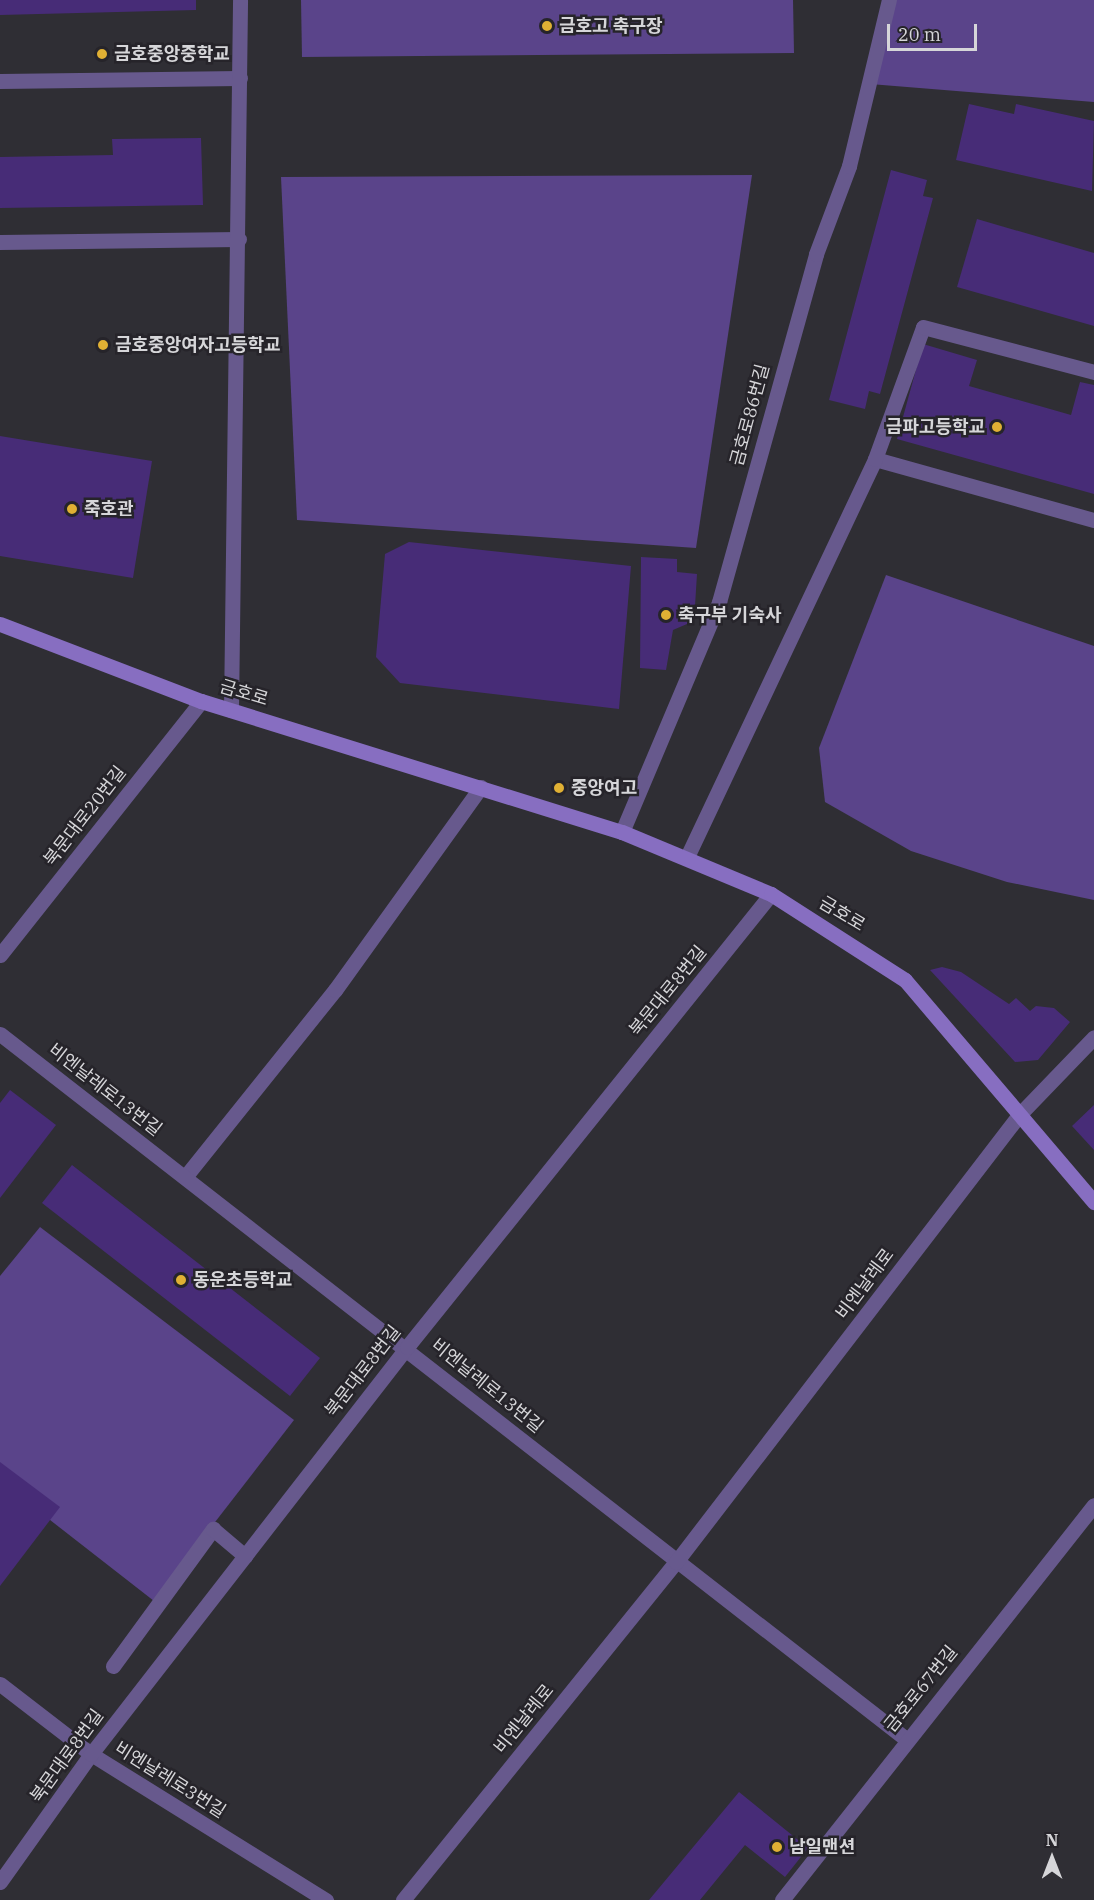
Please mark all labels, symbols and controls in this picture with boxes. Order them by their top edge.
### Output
scale bar [890,12,980,50]
place label: 금호고 축구장 [559,15,663,37]
marker: 금호고 축구장 [540,19,554,33]
text: 20 m [898,23,941,46]
place label: 금호중앙중학교 [114,43,230,65]
marker: 금호중앙중학교 [95,47,109,61]
place label: 금호중앙여자고등학교 [115,334,281,356]
marker: 금호중앙여자고등학교 [96,338,110,352]
street label: 금호로86번길 [726,362,774,468]
place label: 금파고등학교 [886,416,985,438]
marker: 금파고등학교 [990,420,1004,434]
place label: 죽호관 [84,498,134,520]
marker: 죽호관 [65,502,79,516]
place label: 축구부 기숙사 [678,604,782,626]
marker: 축구부 기숙사 [659,608,673,622]
street label: 금호로 [217,675,271,711]
street label: 북문대로20번길 [39,762,131,870]
place label: 중앙여고 [571,777,637,799]
marker: 중앙여고 [552,781,566,795]
street label: 금호로 [815,892,869,936]
street label: 북문대로8번길 [625,941,711,1041]
street label: 비엔날레로13번길 [44,1039,166,1141]
street label: 비엔날레로 [831,1244,899,1324]
place label: 동운초등학교 [193,1269,292,1291]
marker: 동운초등학교 [174,1273,188,1287]
street label: 북문대로8번길 [321,1321,405,1421]
street label: 비엔날레로13번길 [427,1334,547,1438]
street label: 금호로67번길 [880,1642,962,1736]
street label: 비엔날레로 [490,1680,558,1758]
street label: 북문대로8번길 [26,1705,108,1807]
street label: 비엔날레로3번길 [111,1737,229,1823]
north arrow [1022,1828,1082,1888]
text: N [1046,1830,1058,1850]
place label: 남일맨션 [789,1836,855,1858]
marker: 남일맨션 [770,1840,784,1854]

